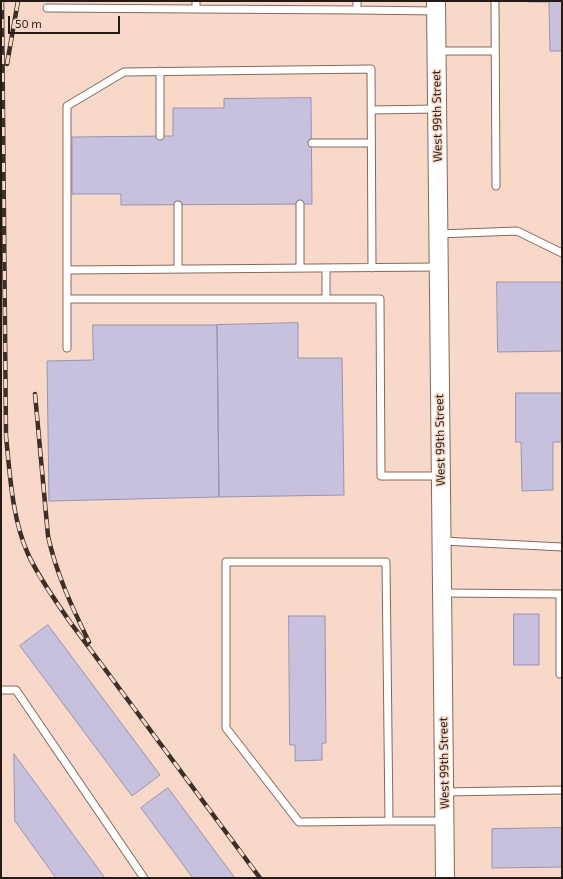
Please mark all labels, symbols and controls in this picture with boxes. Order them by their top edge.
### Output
scale bar [10,8,122,34]
text: 50 m [15,16,42,30]
street label: West 99th Street [429,70,445,162]
street label: West 99th Street [432,394,448,486]
street label: West 99th Street [436,717,452,809]

